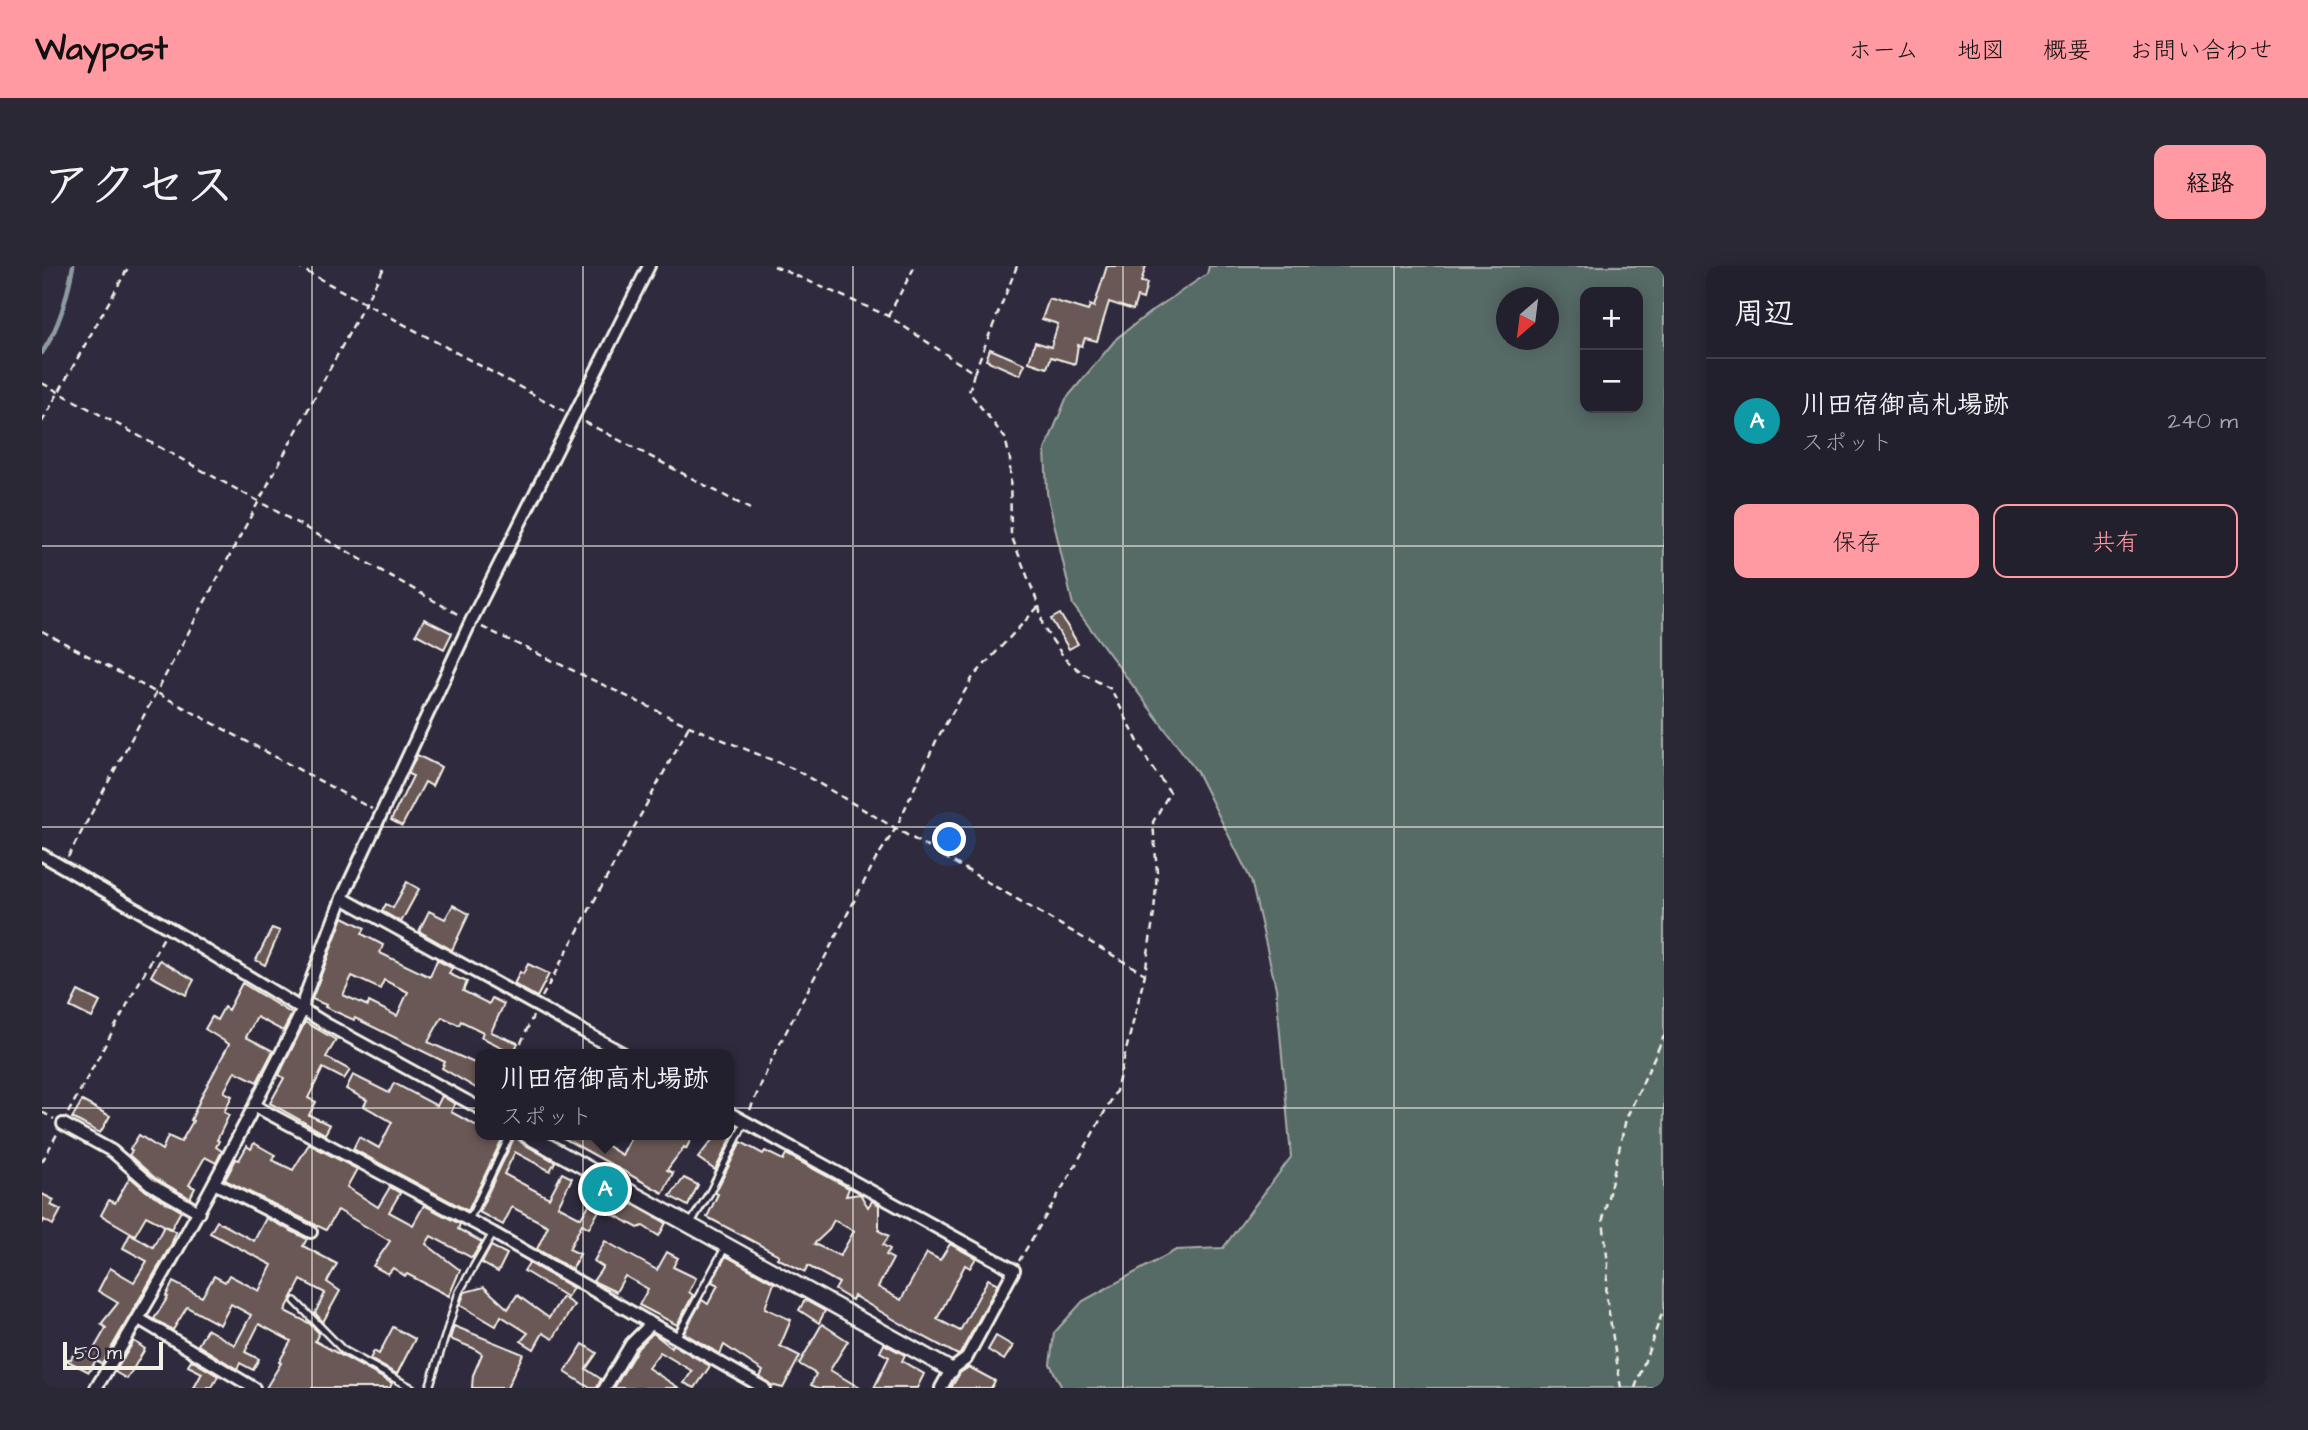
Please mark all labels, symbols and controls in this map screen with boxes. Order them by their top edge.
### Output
text: Waypost [35,26,168,72]
text: ホーム [1848,34,1919,68]
text: 地図 [1957,34,2005,68]
text: 概要 [2043,34,2091,68]
text: お問い合わせ [2129,34,2273,68]
button: 経路 [2154,145,2266,219]
text: アクセス [42,153,235,221]
north arrow [1496,287,1559,350]
map controls [1580,287,1643,413]
button: + [1580,287,1643,350]
text: 周辺 [1734,293,1794,335]
button: − [1580,350,1643,413]
text: 川田宿御高札場跡 [1801,387,2009,423]
text: A [1750,405,1764,437]
text: 240 m [2168,405,2238,437]
text: スポット [1801,427,1893,459]
button: 保存 [1734,504,1979,578]
button: 共有 [1993,504,2238,578]
your location [932,822,966,856]
popup [475,1049,734,1140]
text: 川田宿御高札場跡 [500,1061,709,1097]
text: スポット [500,1101,592,1133]
pin: A [582,1163,628,1215]
scale bar [63,1339,163,1371]
text: 50 m [74,1340,122,1367]

